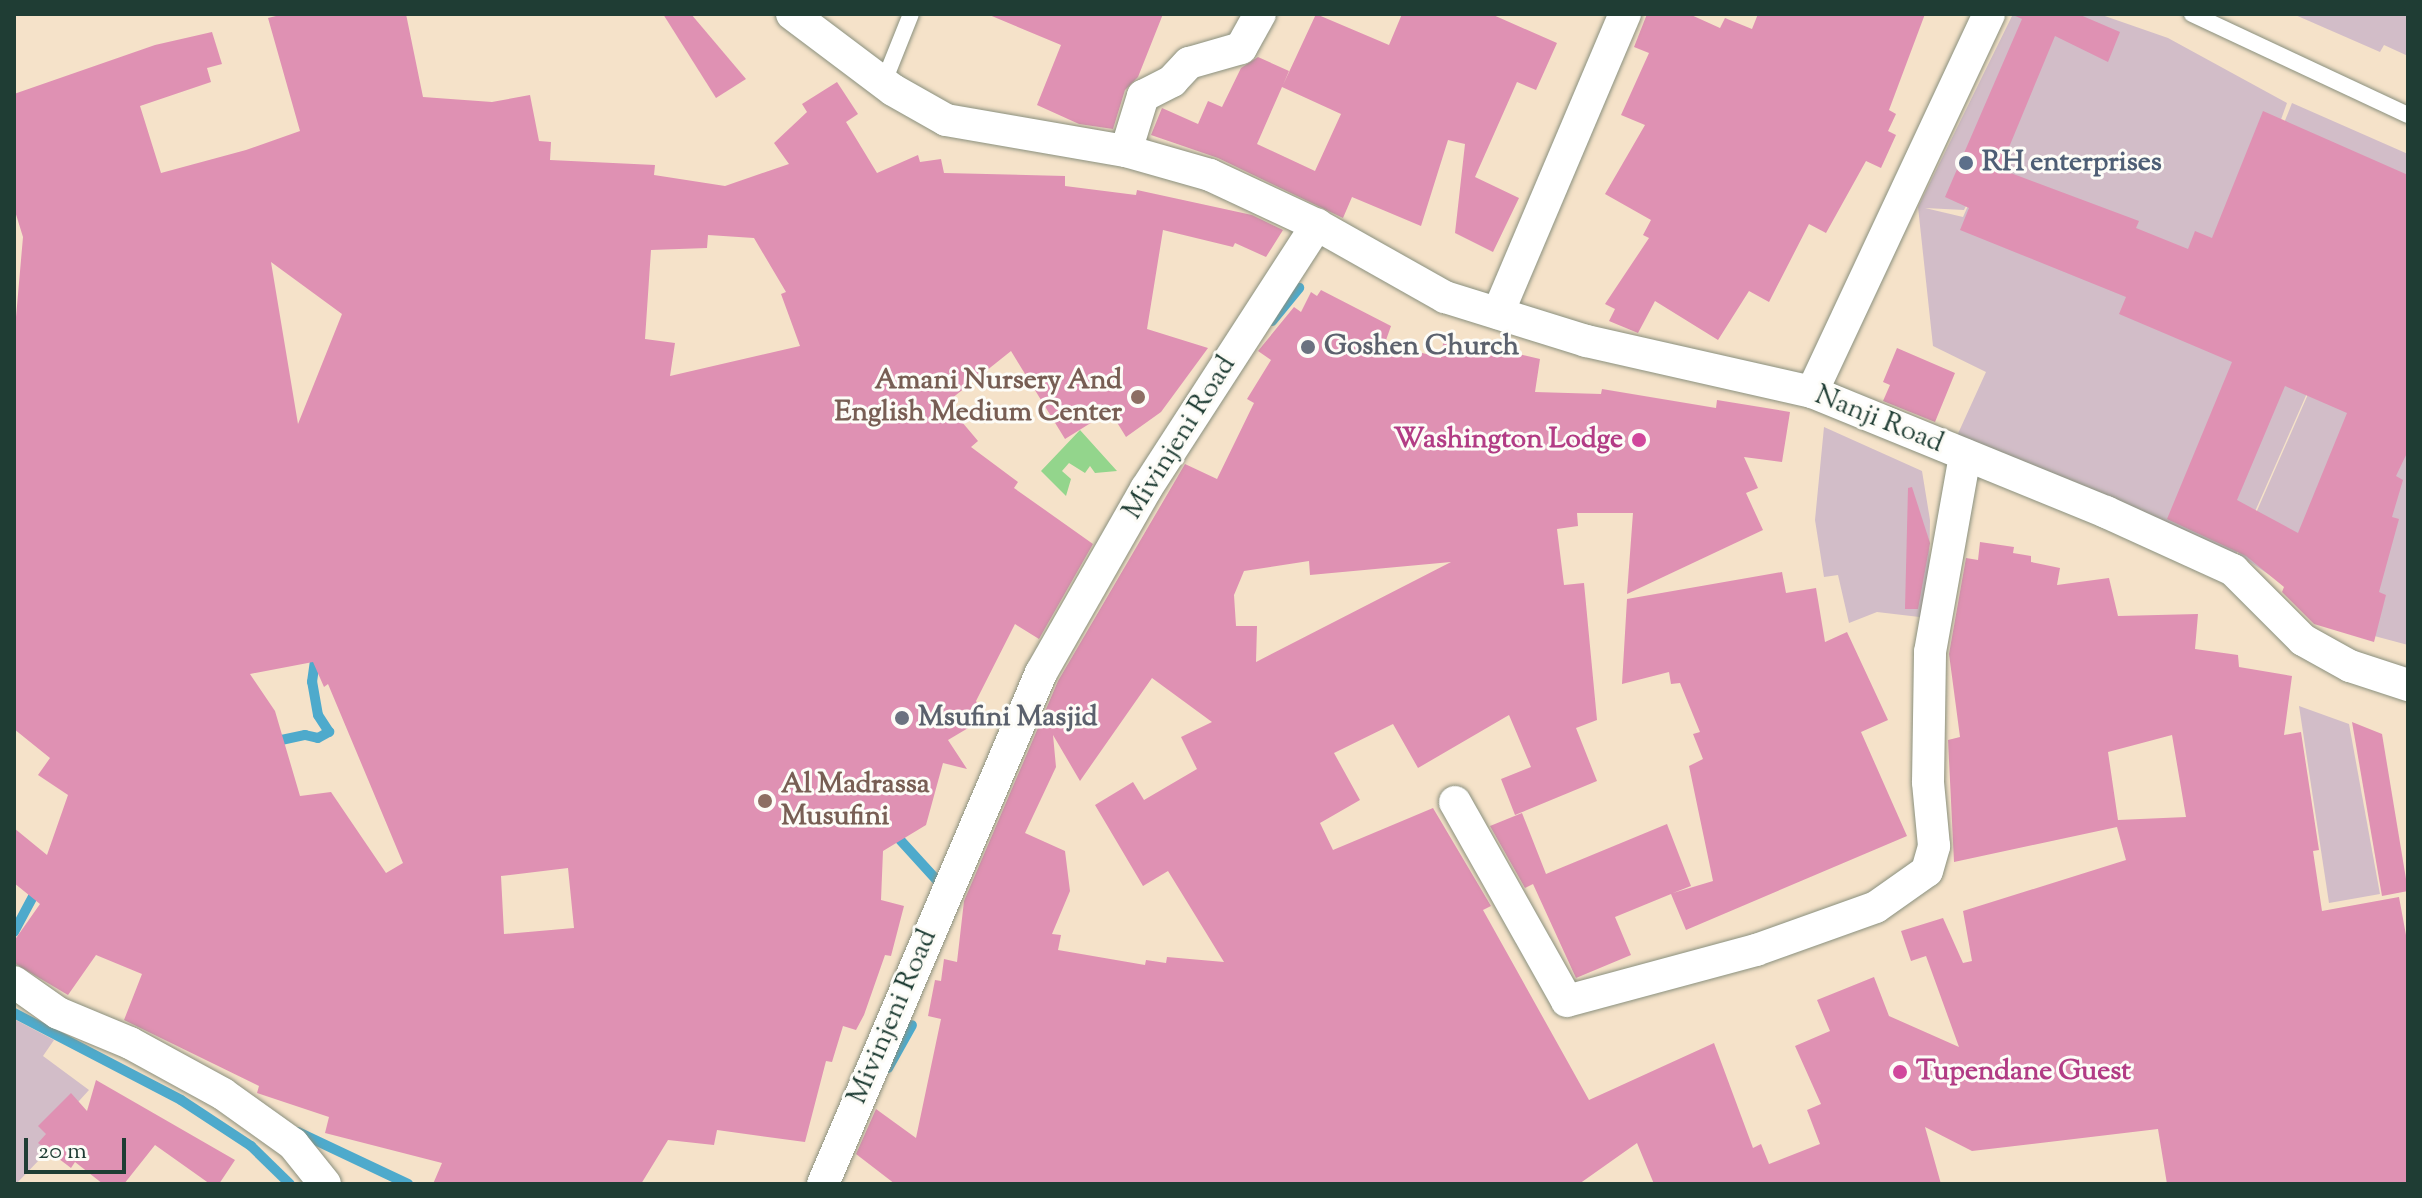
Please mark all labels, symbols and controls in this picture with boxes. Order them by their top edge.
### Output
place label: RH enterprises [1982,146,2162,180]
marker: RH enterprises [1957,154,1975,172]
place label: Goshen Church [1324,330,1519,364]
marker: Goshen Church [1299,338,1317,356]
street label: Mivinjeni Road [1116,350,1244,526]
place label: Amani Nursery And English Medium Center [835,364,1122,430]
street label: Nanji Road [1810,379,1948,461]
marker: Amani Nursery And English Medium Center [1129,388,1147,406]
place label: Washington Lodge [1394,423,1623,457]
marker: Washington Lodge [1630,431,1648,449]
place label: Msufini Masjid [918,701,1098,735]
marker: Msufini Masjid [893,709,911,727]
place label: Al Madrassa Musufini [781,768,930,834]
marker: Al Madrassa Musufini [756,792,774,810]
street label: Mivinjeni Road [841,925,945,1109]
place label: Tupendane Guest [1916,1055,2131,1089]
marker: Tupendane Guest [1891,1063,1909,1081]
scale bar [28,1122,130,1172]
text: 20 m [38,1135,87,1169]

